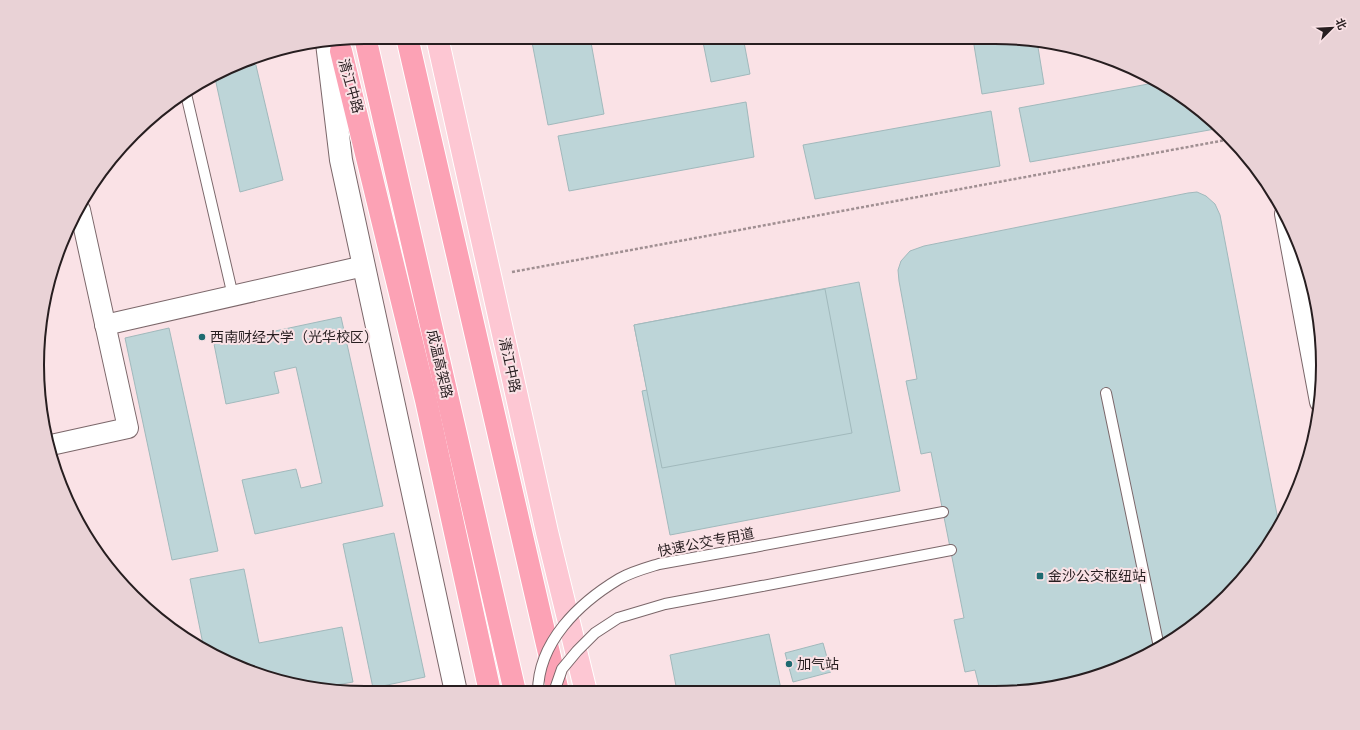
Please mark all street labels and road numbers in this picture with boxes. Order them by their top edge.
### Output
street label: 清江中路 [335,57,366,115]
street label: 成温高架路 [423,328,456,400]
street label: 清江中路 [495,336,524,394]
street label: 快速公交专用道 [656,525,756,560]

